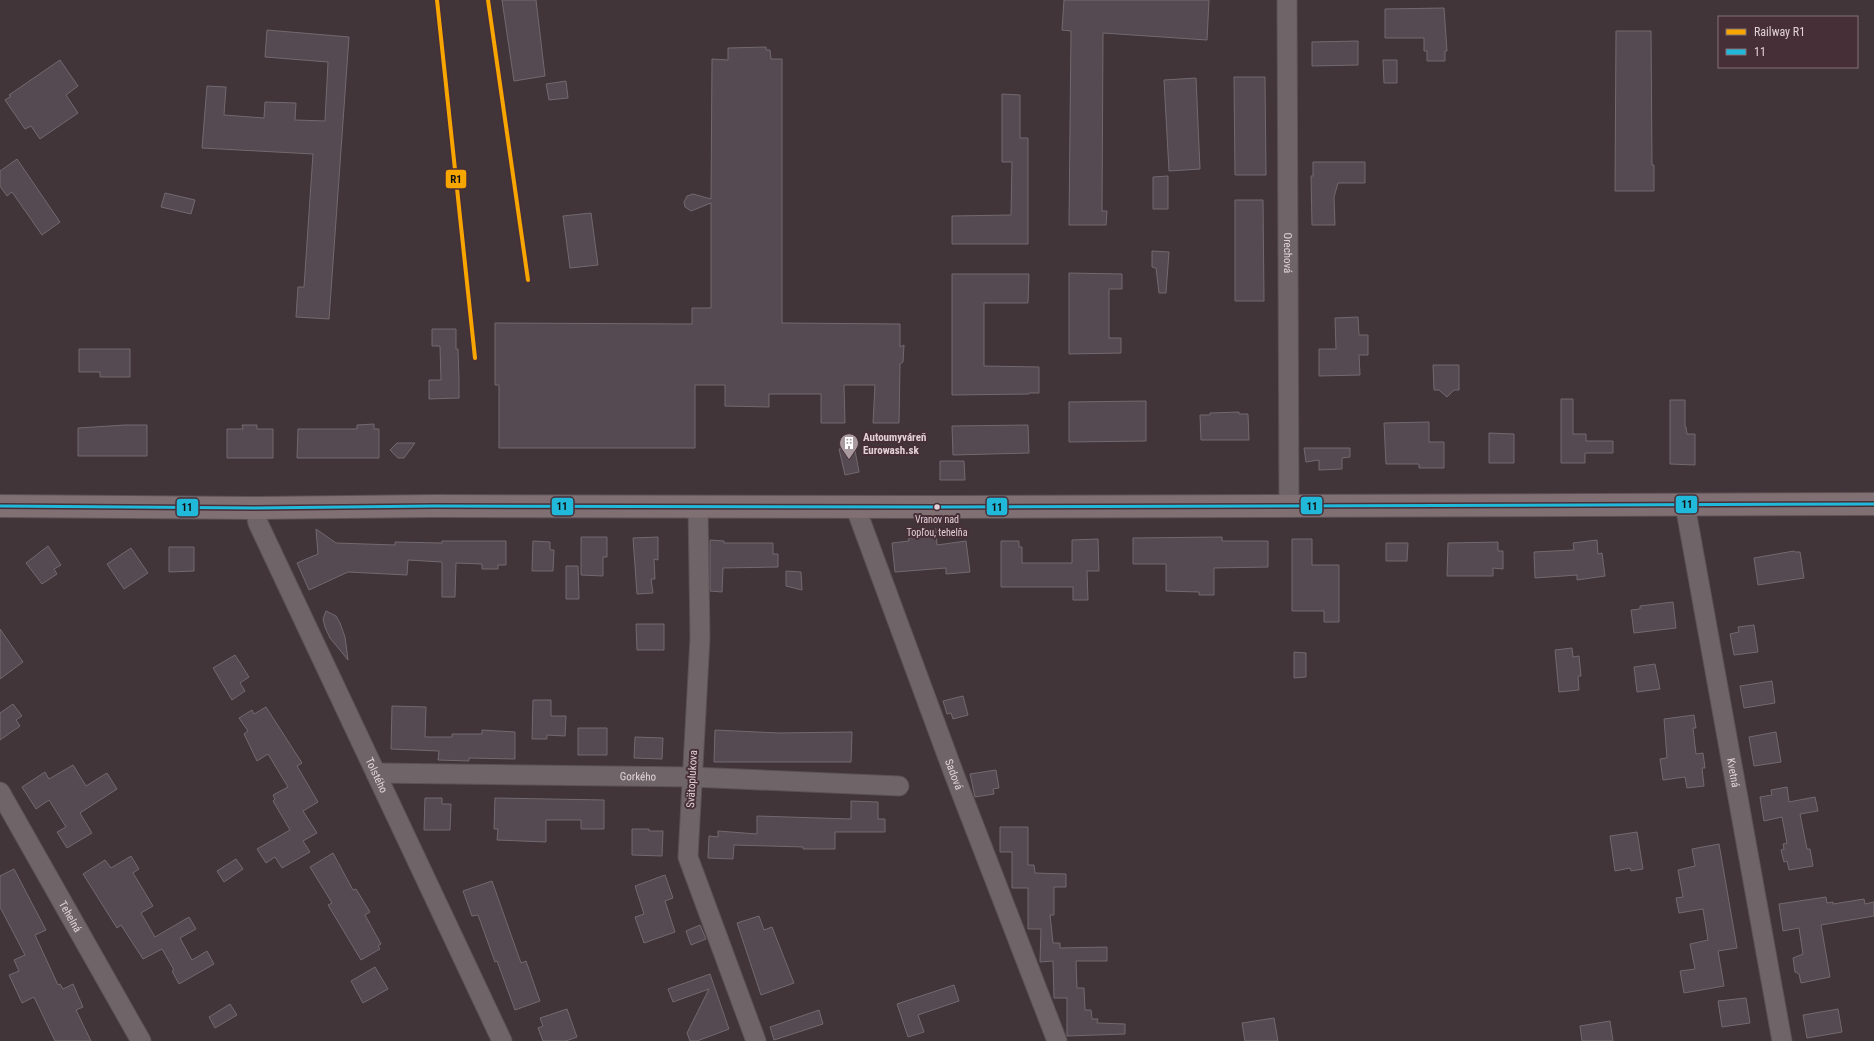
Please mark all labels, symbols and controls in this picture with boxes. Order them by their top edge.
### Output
legend [1718,16,1858,68]
text: Railway R1 [1754,25,1805,39]
text: 11 [1754,45,1766,59]
line badge: R1 [445,169,467,189]
text: R1 [450,173,462,186]
street label: Orechová [1281,233,1295,273]
place label: Autoumyváreň Eurowash.sk [863,431,926,457]
building icon: Autoumyváreň Eurowash.sk [838,432,860,460]
line badge: 11 [1675,495,1698,514]
line badge: 11 [1300,496,1323,515]
line badge: 11 [551,497,574,516]
line badge: 11 [986,497,1008,516]
line badge: 11 [176,498,199,517]
text: 11 [1681,498,1693,511]
text: 11 [556,500,568,513]
text: 11 [1306,500,1318,513]
text: 11 [181,501,193,514]
text: 11 [991,501,1003,514]
marker: Vranov nad Topľou, tehelňa [932,502,942,512]
place label: Vranov nad Topľou, tehelňa [907,514,968,538]
street label: Svätoplukova [684,750,700,808]
street label: Tolstého [363,755,391,795]
street label: Sadová [942,757,966,791]
street label: Kvetná [1724,757,1742,788]
street label: Gorkého [620,770,657,783]
street label: Tehelná [56,898,84,934]

